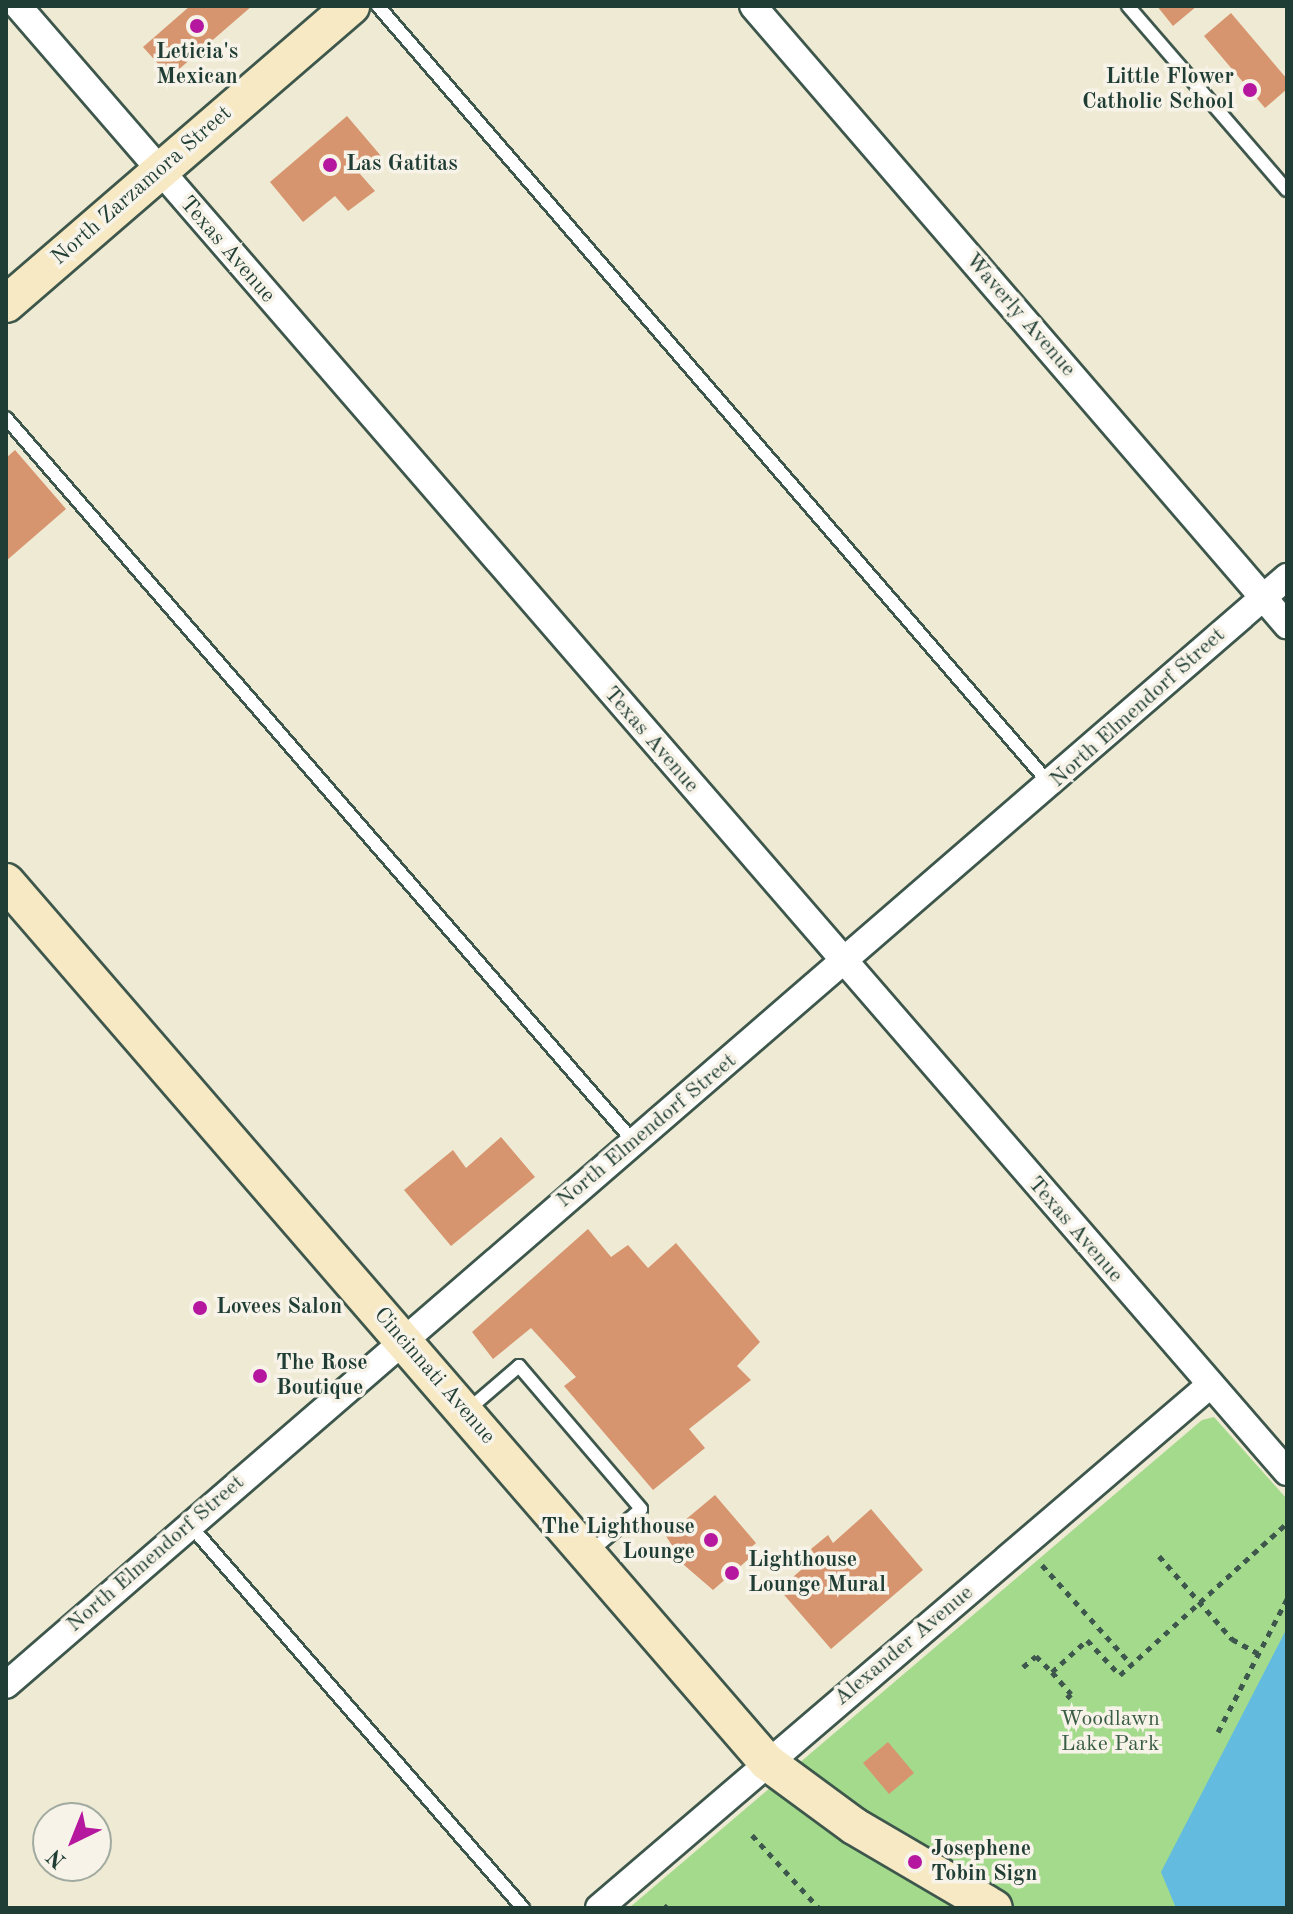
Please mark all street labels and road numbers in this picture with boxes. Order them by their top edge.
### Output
street label: North Zarzamora Street [46,101,238,271]
street label: Texas Avenue [174,191,280,309]
street label: Waverly Avenue [959,248,1081,382]
street label: North Elmendorf Street [1045,622,1231,794]
street label: Texas Avenue [598,681,704,799]
street label: North Elmendorf Street [552,1048,742,1214]
street label: Texas Avenue [1022,1171,1128,1289]
street label: Cincinnati Avenue [367,1302,501,1450]
street label: North Elmendorf Street [62,1470,250,1638]
street label: Alexander Avenue [829,1580,979,1712]

